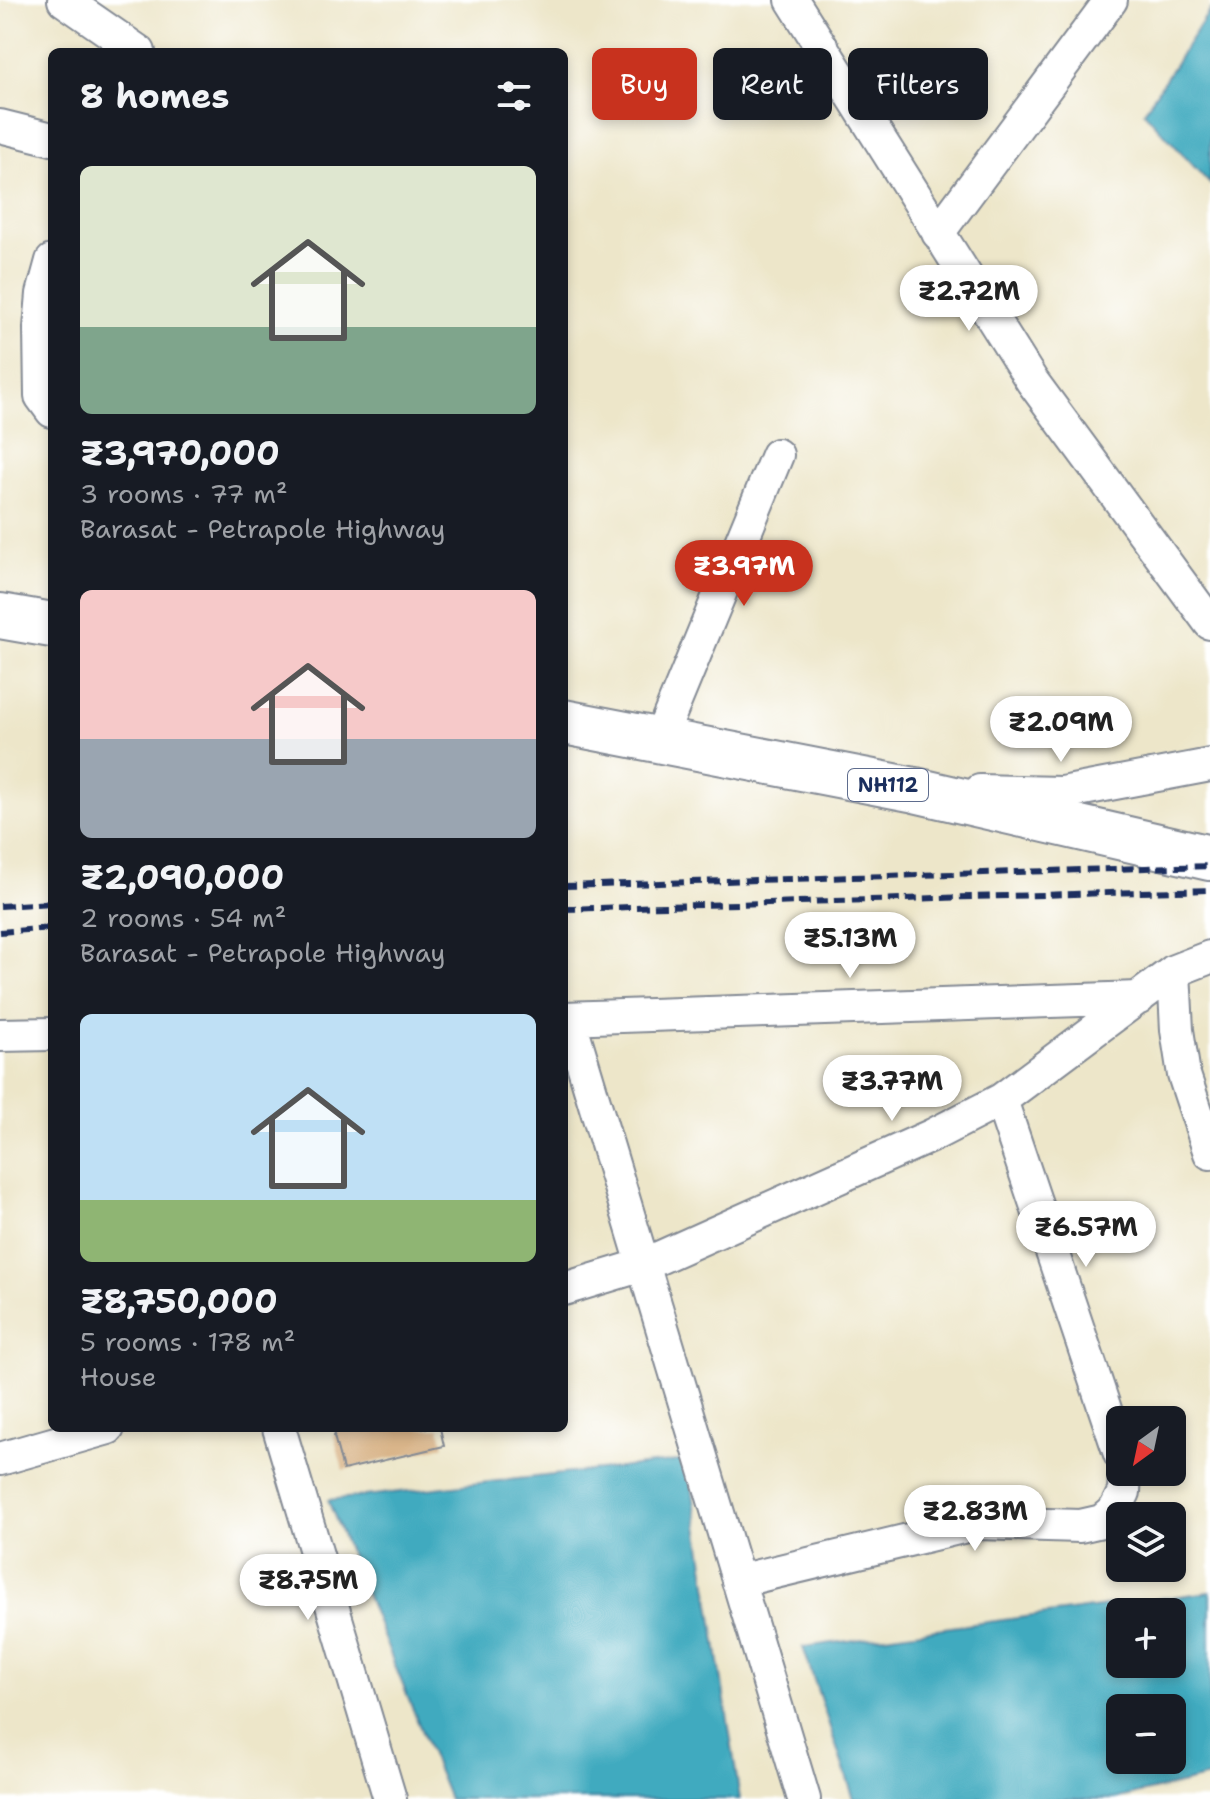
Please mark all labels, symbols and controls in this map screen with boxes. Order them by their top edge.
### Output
chip: Buy [592,48,697,120]
chip: Rent [713,48,832,120]
chip: Filters [848,48,988,120]
text: 8 homes [80,73,229,119]
icon: filters [492,74,536,118]
icon: home [236,218,380,362]
pin: ₹2.72M [904,265,1034,333]
text: ₹2.72M [918,273,1020,308]
text: ₹3,970,000 [80,430,280,476]
text: 3 rooms · 77 m² [80,476,288,511]
text: Barasat - Petrapole Highway [80,511,445,546]
pin: ₹3.97M [679,540,809,608]
text: ₹3.97M [693,548,795,583]
icon: home [236,642,380,786]
pin: ₹2.09M [996,696,1126,764]
text: ₹2.09M [1008,704,1114,739]
road number: NH112 [848,769,928,801]
text: ₹2,090,000 [80,854,284,900]
text: 2 rooms · 54 m² [80,900,286,935]
pin: ₹5.13M [785,912,915,980]
text: ₹5.13M [803,920,897,955]
text: Barasat - Petrapole Highway [80,935,445,970]
pin: ₹3.77M [827,1055,957,1123]
text: ₹3.77M [841,1063,943,1098]
icon: home [236,1066,380,1210]
pin: ₹6.57M [1021,1201,1151,1269]
text: ₹6.57M [1034,1209,1138,1244]
text: ₹8,750,000 [80,1278,278,1324]
text: 5 rooms · 178 m² [80,1324,296,1359]
text: House [80,1359,156,1394]
north arrow [1106,1406,1186,1486]
map controls [1106,1406,1186,1774]
pin: ₹2.83M [910,1485,1040,1553]
text: ₹2.83M [922,1493,1028,1528]
button: layers [1106,1502,1186,1582]
pin: ₹8.75M [243,1554,373,1622]
text: ₹8.75M [258,1562,358,1597]
button: + [1106,1598,1186,1678]
button: − [1106,1694,1186,1774]

